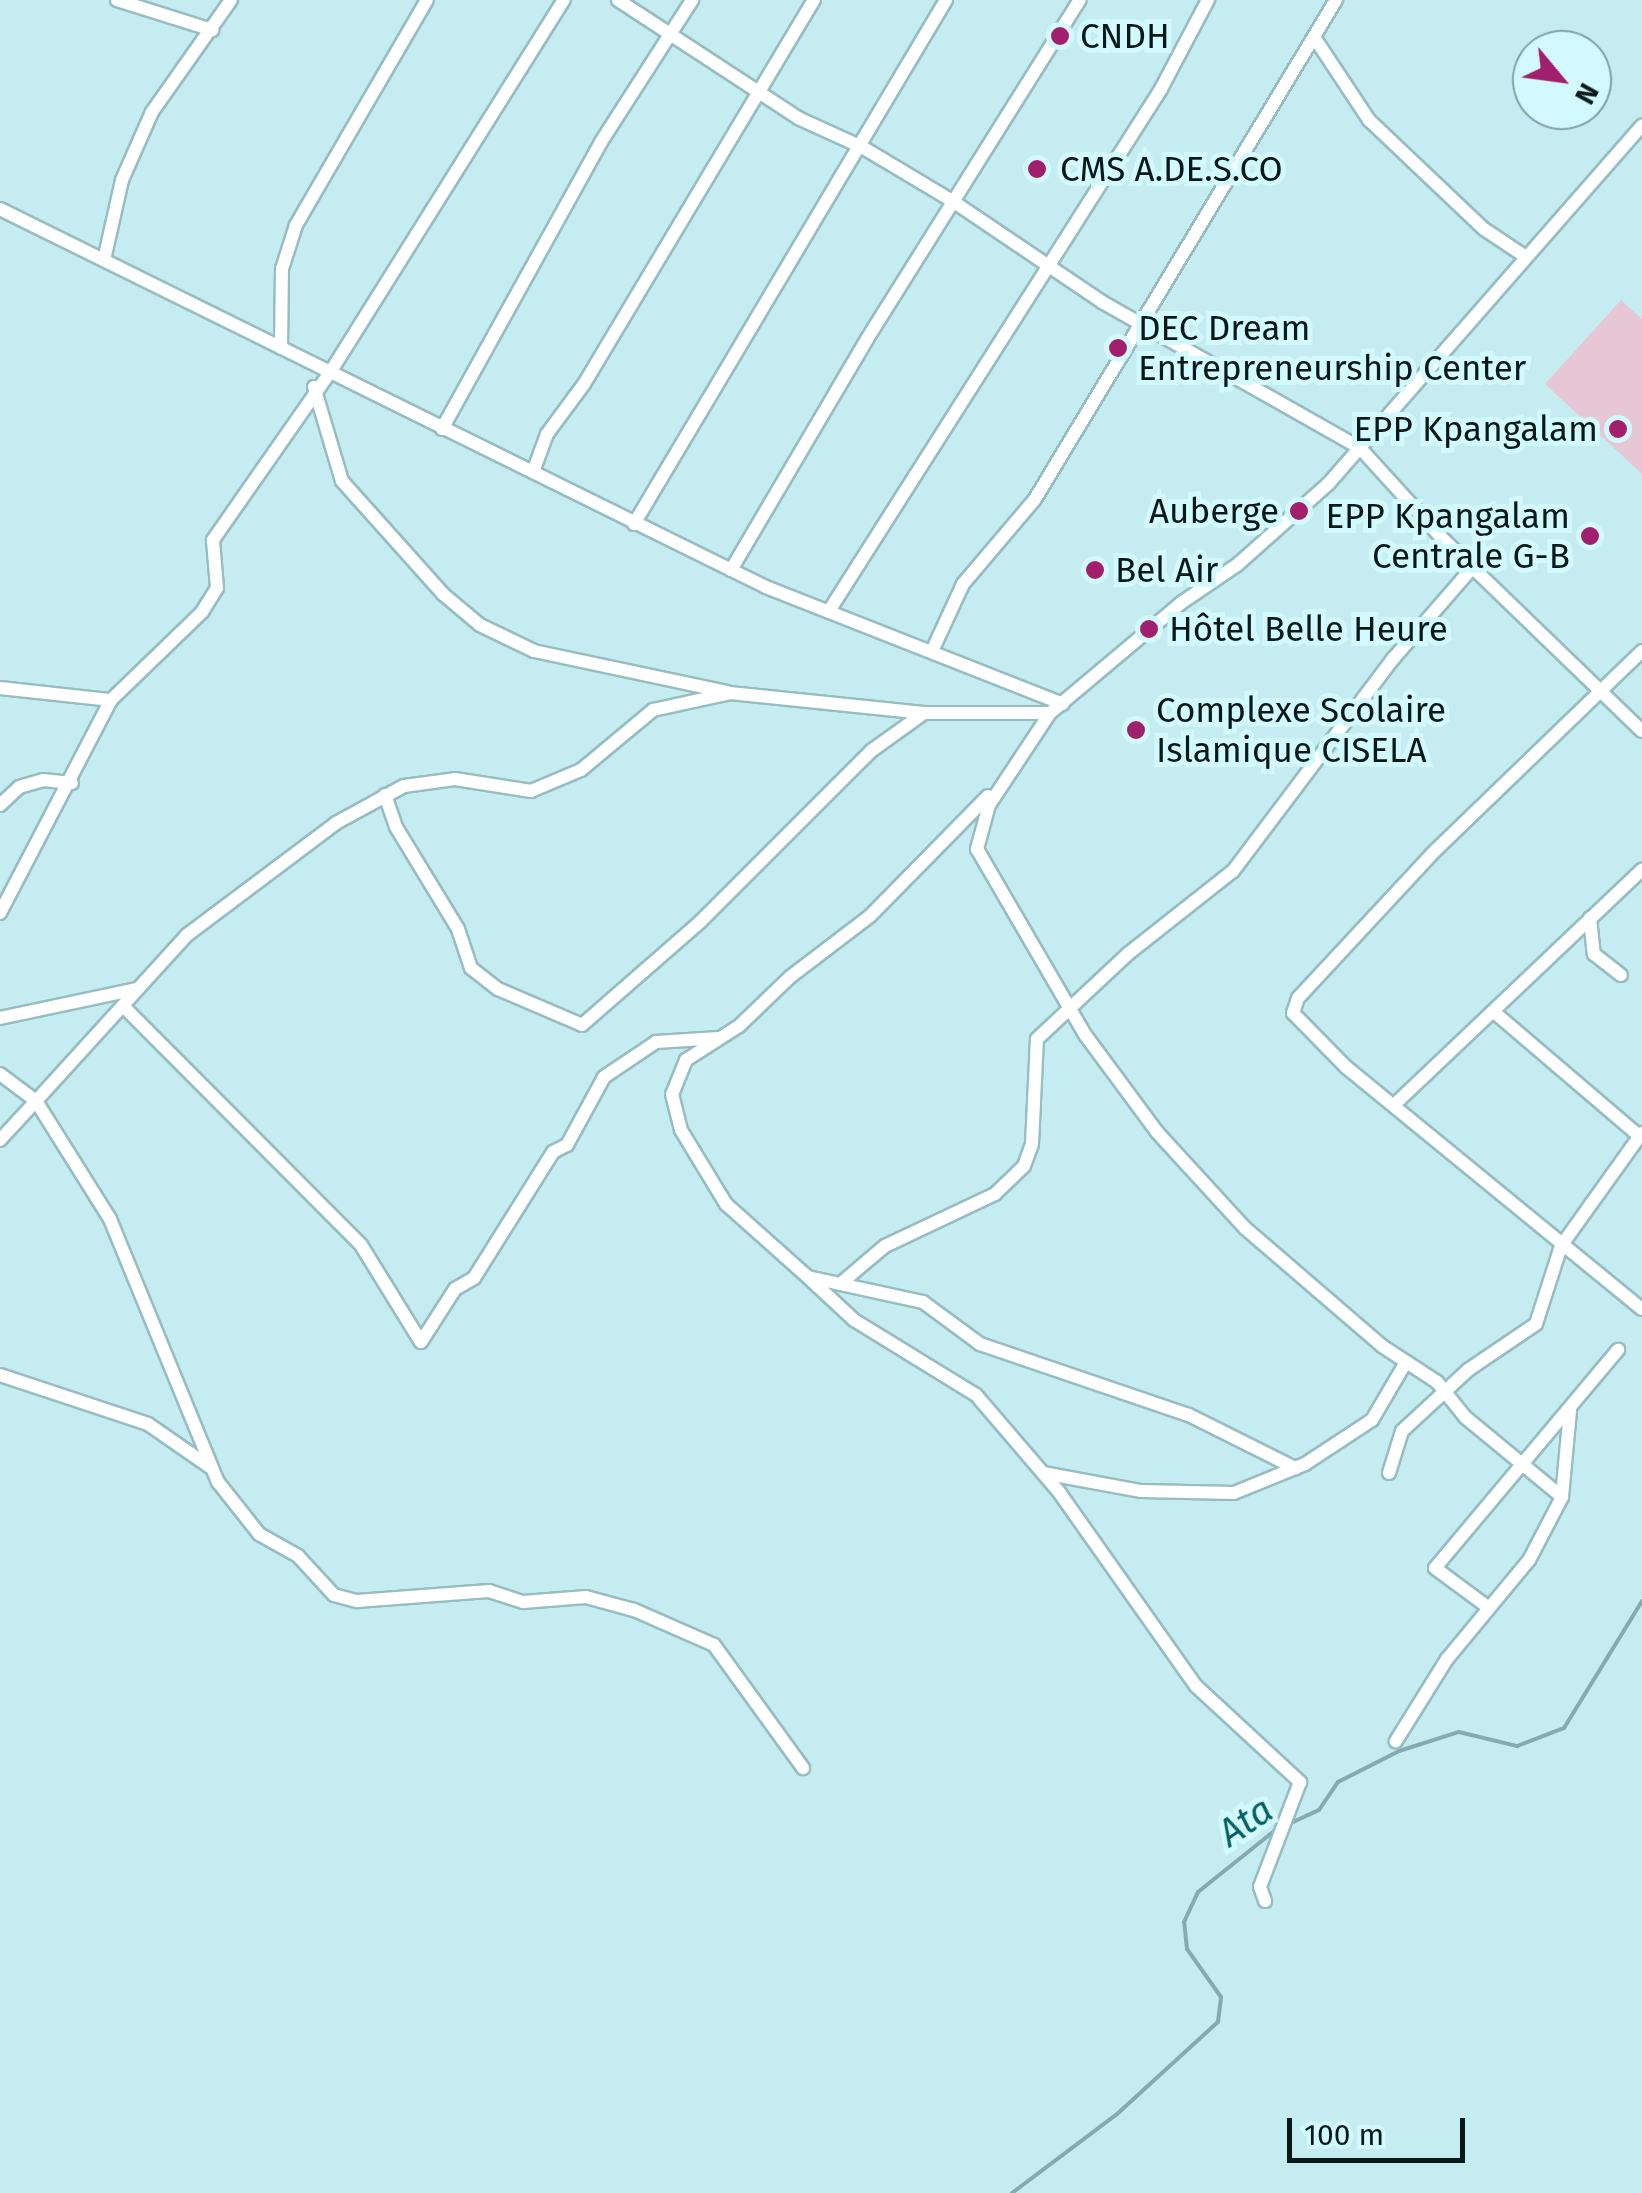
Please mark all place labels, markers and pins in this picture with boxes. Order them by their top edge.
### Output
place label: CNDH [1080,15,1170,57]
marker: CNDH [1049,25,1071,47]
place label: CMS A.DE.S.CO [1060,148,1283,190]
marker: CMS A.DE.S.CO [1024,156,1050,182]
place label: DEC Dream Entrepreneurship Center [1138,307,1526,389]
marker: DEC Dream Entrepreneurship Center [1107,337,1129,359]
place label: EPP Kpangalam [1353,408,1598,450]
marker: EPP Kpangalam [1607,418,1629,440]
place label: Auberge [1149,490,1279,532]
place label: EPP Kpangalam Centrale G-B [1325,495,1570,577]
marker: Auberge [1288,500,1310,522]
marker: EPP Kpangalam Centrale G-B [1579,525,1601,547]
place label: Bel Air [1115,549,1218,591]
marker: Bel Air [1084,559,1106,581]
place label: Hôtel Belle Heure [1169,608,1448,650]
marker: Hôtel Belle Heure [1138,618,1160,640]
place label: Complexe Scolaire Islamique CISELA [1156,689,1446,771]
marker: Complexe Scolaire Islamique CISELA [1125,719,1147,741]

